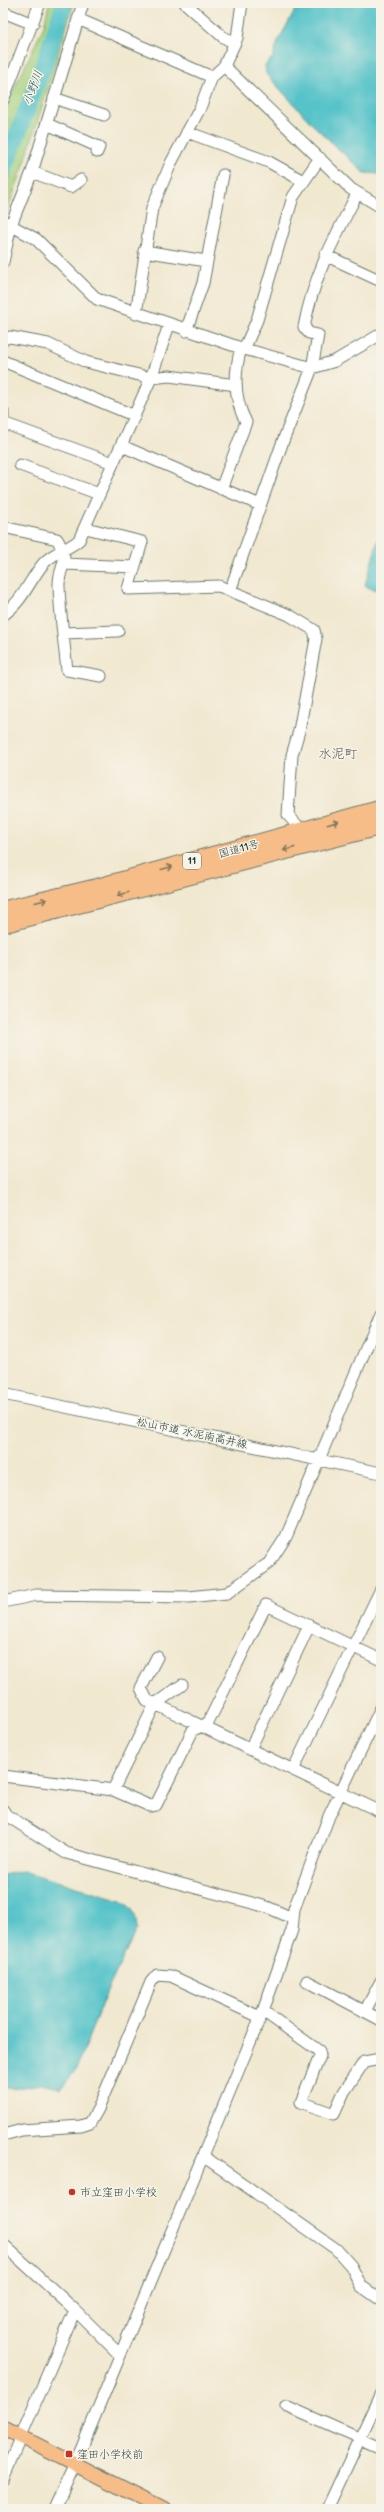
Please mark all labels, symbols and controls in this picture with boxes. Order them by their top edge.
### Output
water label: 小野川 [20,69,46,107]
district label: 水泥町 [318,746,358,762]
one-way arrow [326,819,339,826]
street label: 国道11号 [217,837,261,861]
one-way arrow [283,846,296,853]
road number: 11 [183,853,201,869]
one-way arrow [160,864,173,872]
one-way arrow [117,891,130,898]
one-way arrow [34,897,47,904]
street label: 松山市道 水泥南高井線 [135,1415,249,1451]
place label: 市立窪田小学校 [80,2186,157,2199]
marker: 市立窪田小学校 [67,2187,77,2197]
place label: 窪田小学校前 [77,2448,143,2461]
marker: 窪田小学校前 [64,2449,74,2459]

